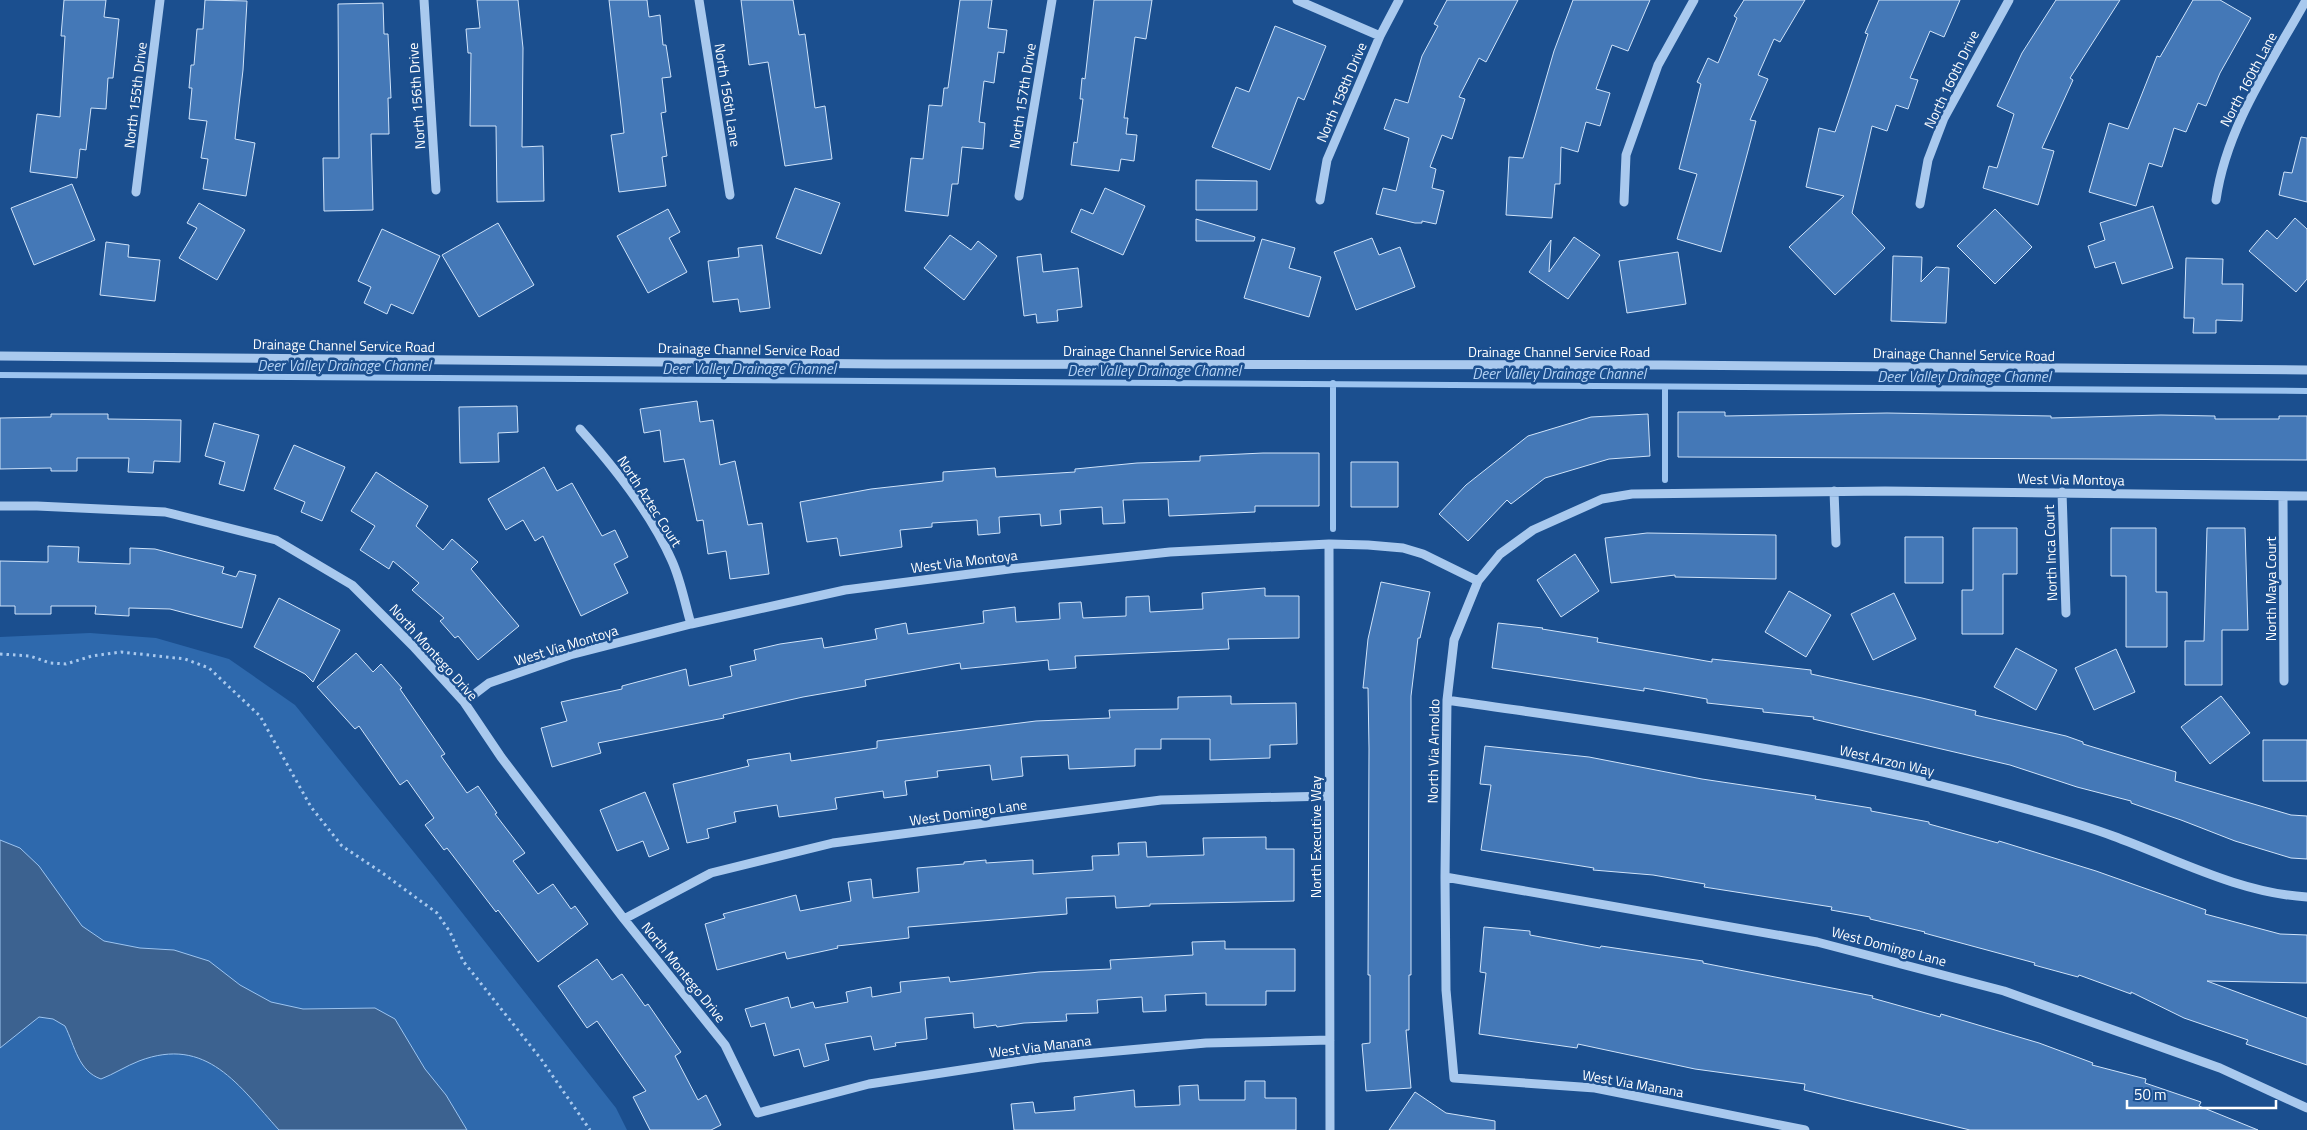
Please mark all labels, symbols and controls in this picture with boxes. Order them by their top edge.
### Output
street label: North 160th Drive [1918,26,1984,132]
street label: North 160th Lane [2214,28,2282,130]
street label: North 158th Drive [1310,39,1372,145]
street label: North 155th Drive [118,41,152,149]
street label: North 156th Drive [402,42,430,150]
street label: North 156th Lane [709,42,747,148]
street label: North 157th Drive [1003,42,1041,150]
street label: Drainage Channel Service Road [253,333,435,357]
street label: Drainage Channel Service Road [658,337,840,361]
street label: Drainage Channel Service Road [1063,340,1245,361]
street label: Drainage Channel Service Road [1468,341,1650,362]
street label: Drainage Channel Service Road [1873,342,2055,366]
water label: Deer Valley Drainage Channel [257,354,433,377]
water label: Deer Valley Drainage Channel [662,357,838,380]
water label: Deer Valley Drainage Channel [1067,359,1243,382]
water label: Deer Valley Drainage Channel [1472,362,1648,385]
water label: Deer Valley Drainage Channel [1877,365,2053,388]
street label: North Aztec Court [613,451,687,551]
street label: West Via Montoya [2017,468,2125,490]
street label: North Inca Court [2038,504,2062,602]
street label: North Maya Court [2260,537,2281,641]
street label: West Via Montoya [909,544,1019,578]
street label: North Montego Drive [385,599,483,705]
street label: West Via Montoya [512,619,620,671]
street label: North Via Arnoldo [1422,699,1444,803]
street label: West Arzon Way [1837,739,1937,781]
street label: North Executive Way [1305,776,1326,898]
street label: West Domingo Lane [908,793,1028,831]
street label: North Montego Drive [637,917,731,1027]
street label: West Domingo Lane [1829,921,1949,971]
street label: West Via Manana [988,1029,1092,1063]
street label: West Via Manana [1581,1064,1685,1102]
scale bar [2127,1078,2276,1110]
text: 50 m [2134,1083,2167,1106]

